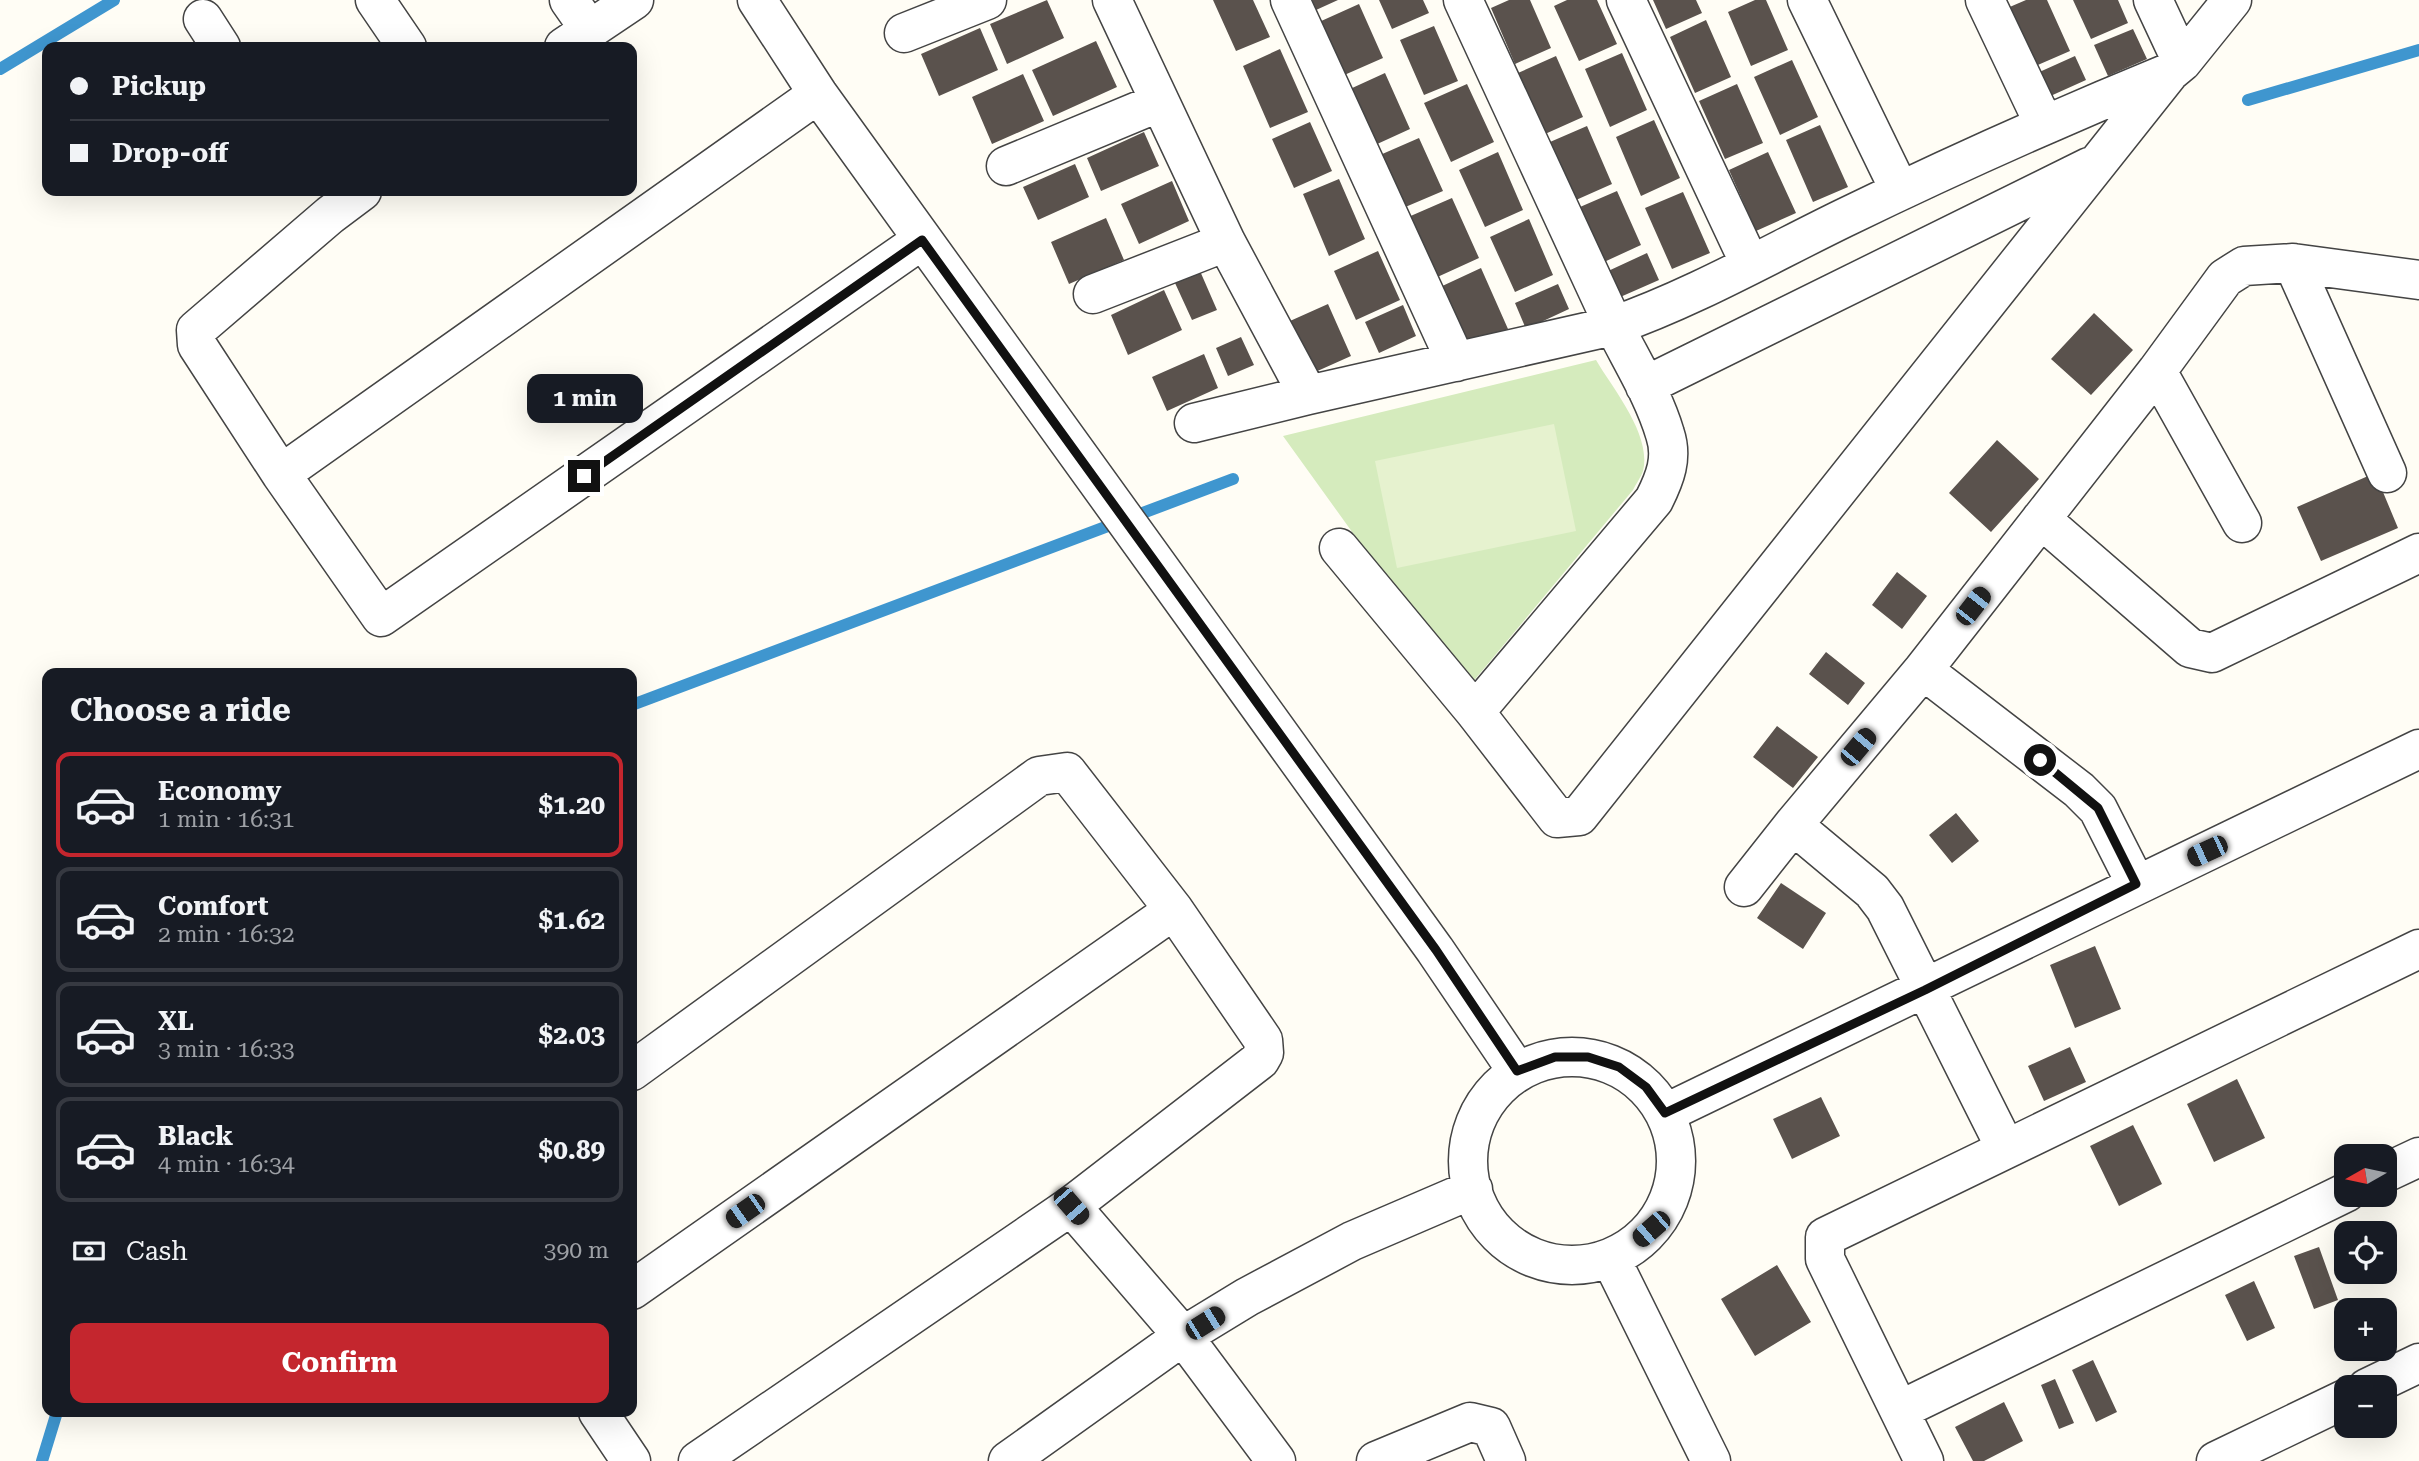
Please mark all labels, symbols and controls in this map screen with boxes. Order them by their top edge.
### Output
text: Pickup [112,71,206,101]
text: Drop-off [112,138,228,168]
callout: 1 min [526,374,642,424]
text: 1 min [553,385,617,412]
route end [568,460,600,492]
car [1952,583,1995,629]
text: Choose a ride [70,691,291,729]
car [1837,724,1880,770]
route start [2024,744,2056,776]
icon: car [74,773,137,836]
text: Economy [158,776,281,806]
text: $1.20 [539,790,605,820]
text: 1 min · 16:31 [158,806,295,833]
car [2184,833,2231,869]
icon: car [74,888,137,951]
text: Comfort [158,891,268,921]
text: $1.62 [539,905,605,935]
text: 2 min · 16:32 [158,921,295,948]
icon: car [74,1003,137,1066]
text: XL [158,1006,194,1036]
text: $2.03 [539,1020,605,1050]
text: 3 min · 16:33 [158,1036,295,1063]
icon: car [74,1118,137,1181]
text: Black [158,1121,233,1151]
text: $0.89 [539,1135,605,1165]
north arrow [2334,1144,2398,1208]
map controls [2334,1144,2397,1438]
text: 4 min · 16:34 [158,1151,295,1178]
car [1050,1183,1093,1229]
car [722,1190,769,1232]
car [1629,1207,1674,1251]
button: locate [2334,1221,2397,1284]
icon: cash [70,1232,108,1270]
text: Cash [126,1236,188,1266]
text: 390 m [544,1237,609,1264]
button: + [2334,1298,2397,1361]
car [1182,1303,1229,1343]
button: Confirm [70,1323,609,1403]
button: − [2334,1375,2397,1438]

